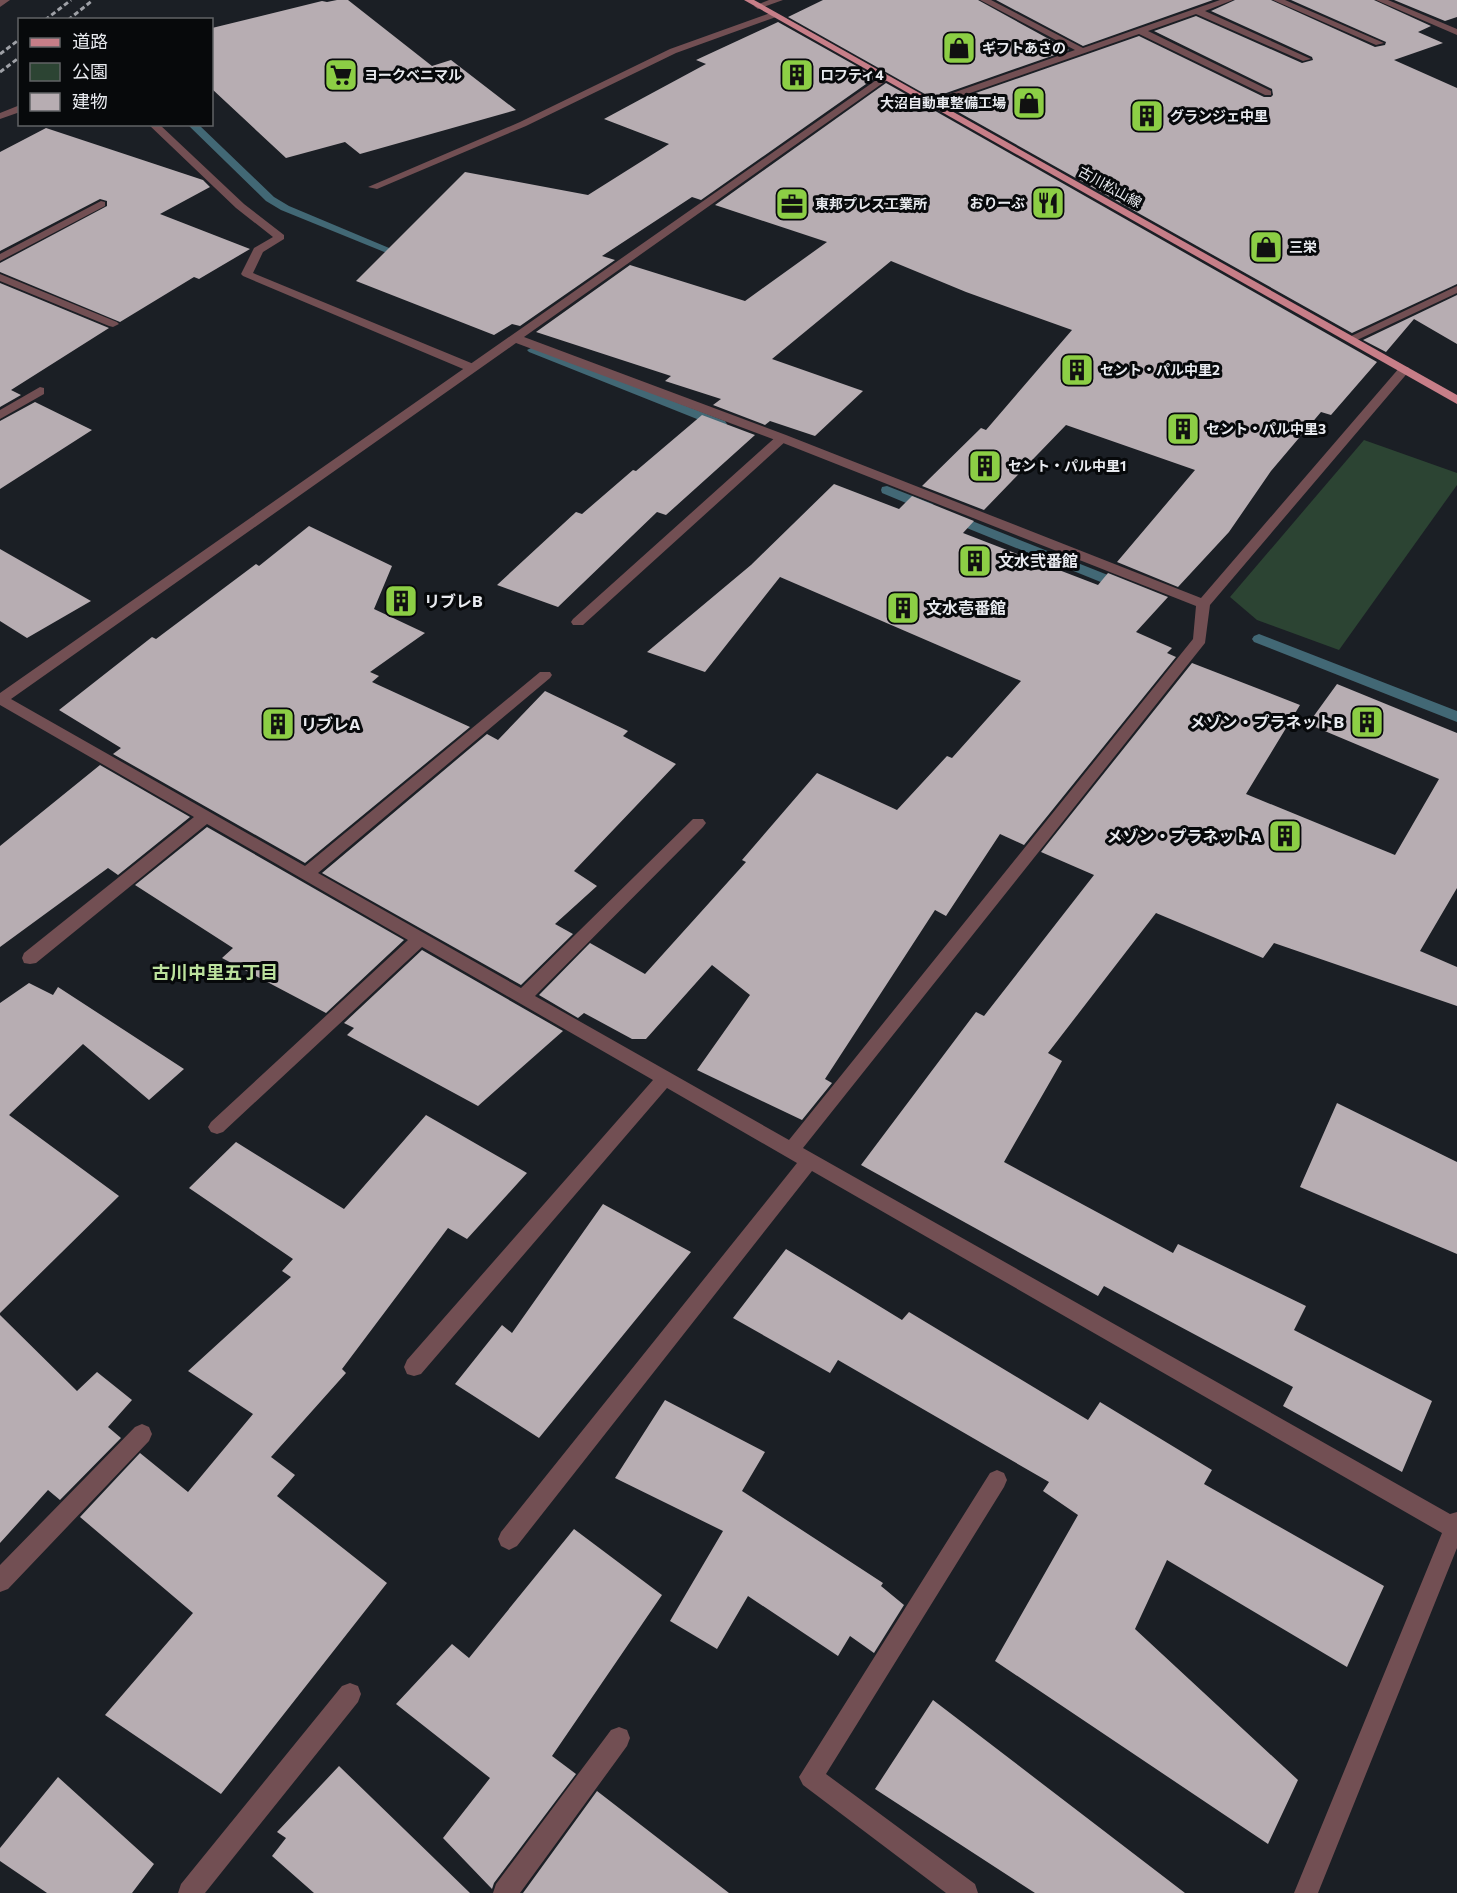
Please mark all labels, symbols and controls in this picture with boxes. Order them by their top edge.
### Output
legend [18,18,213,126]
text: 道路 [72,30,108,52]
shop icon: ギフトあさの [941,30,977,66]
place label: ギフトあさの [982,39,1066,56]
supermarket icon: ヨークベニマル [323,57,359,93]
building icon: ロフティ4 [779,57,815,93]
text: 公園 [72,60,108,82]
place label: ヨークベニマル [364,66,462,83]
place label: ロフティ4 [820,66,884,83]
shop icon: 大沼自動車整備工場 [1011,85,1047,121]
text: 建物 [72,90,108,112]
place label: 大沼自動車整備工場 [880,94,1006,111]
building icon: グランジェ中里 [1129,98,1165,134]
place label: グランジェ中里 [1170,107,1268,124]
street label: 古川松山線 [1076,162,1145,211]
restaurant icon: おりーぶ [1030,185,1066,221]
office icon: 東邦プレス工業所 [774,186,810,222]
place label: おりーぶ [970,194,1025,211]
place label: 東邦プレス工業所 [815,195,927,212]
shop icon: 三栄 [1248,229,1284,265]
place label: 三栄 [1289,238,1317,255]
building icon: セント・パル中里2 [1059,352,1095,388]
place label: セント・パル中里2 [1100,361,1220,378]
building icon: セント・パル中里3 [1165,411,1201,447]
place label: セント・パル中里3 [1206,420,1326,437]
building icon: セント・パル中里1 [967,448,1003,484]
place label: セント・パル中里1 [1008,457,1126,474]
building icon: 文水弐番館 [957,543,993,579]
place label: 文水弐番館 [998,551,1078,570]
building icon: リブレB [383,583,419,619]
building icon: 文水壱番館 [885,590,921,626]
place label: リブレB [424,591,483,610]
place label: 文水壱番館 [926,598,1006,617]
building icon: メゾン・プラネットB [1349,704,1385,740]
building icon: リブレA [260,706,296,742]
place label: メゾン・プラネットB [1189,712,1344,731]
place label: リブレA [301,714,361,733]
building icon: メゾン・プラネットA [1267,818,1303,854]
place label: メゾン・プラネットA [1107,826,1263,845]
district label: 古川中里五丁目 [152,961,278,983]

